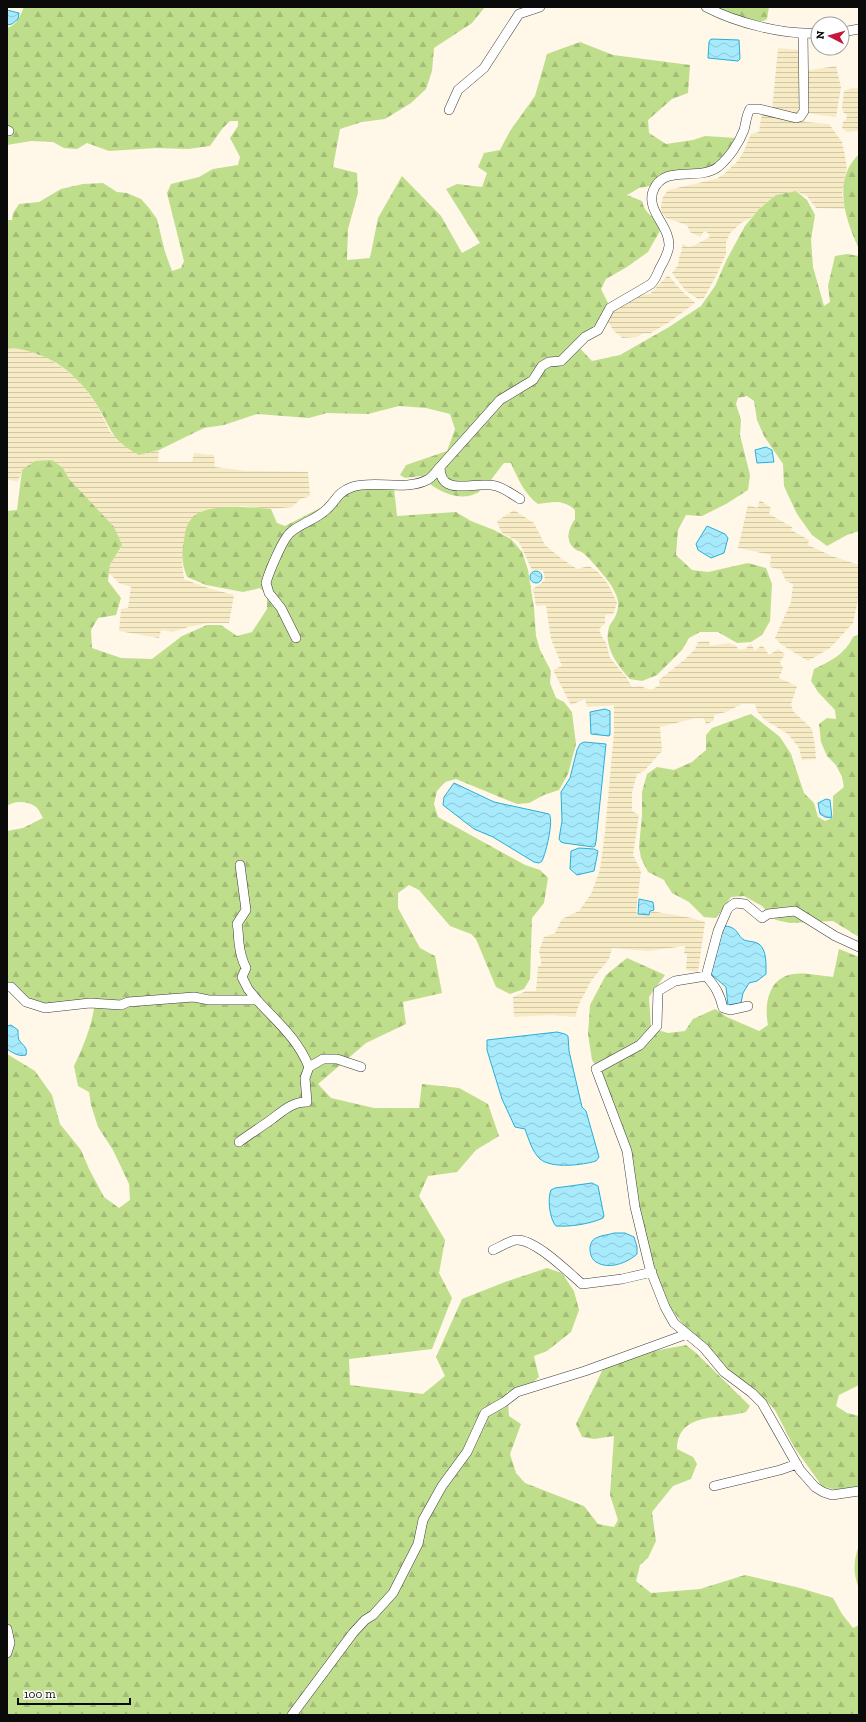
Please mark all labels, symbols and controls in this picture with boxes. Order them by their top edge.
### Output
north arrow [810,16,850,56]
text: N [814,30,828,40]
scale bar [18,1680,130,1706]
text: 100 m [24,1687,56,1701]

